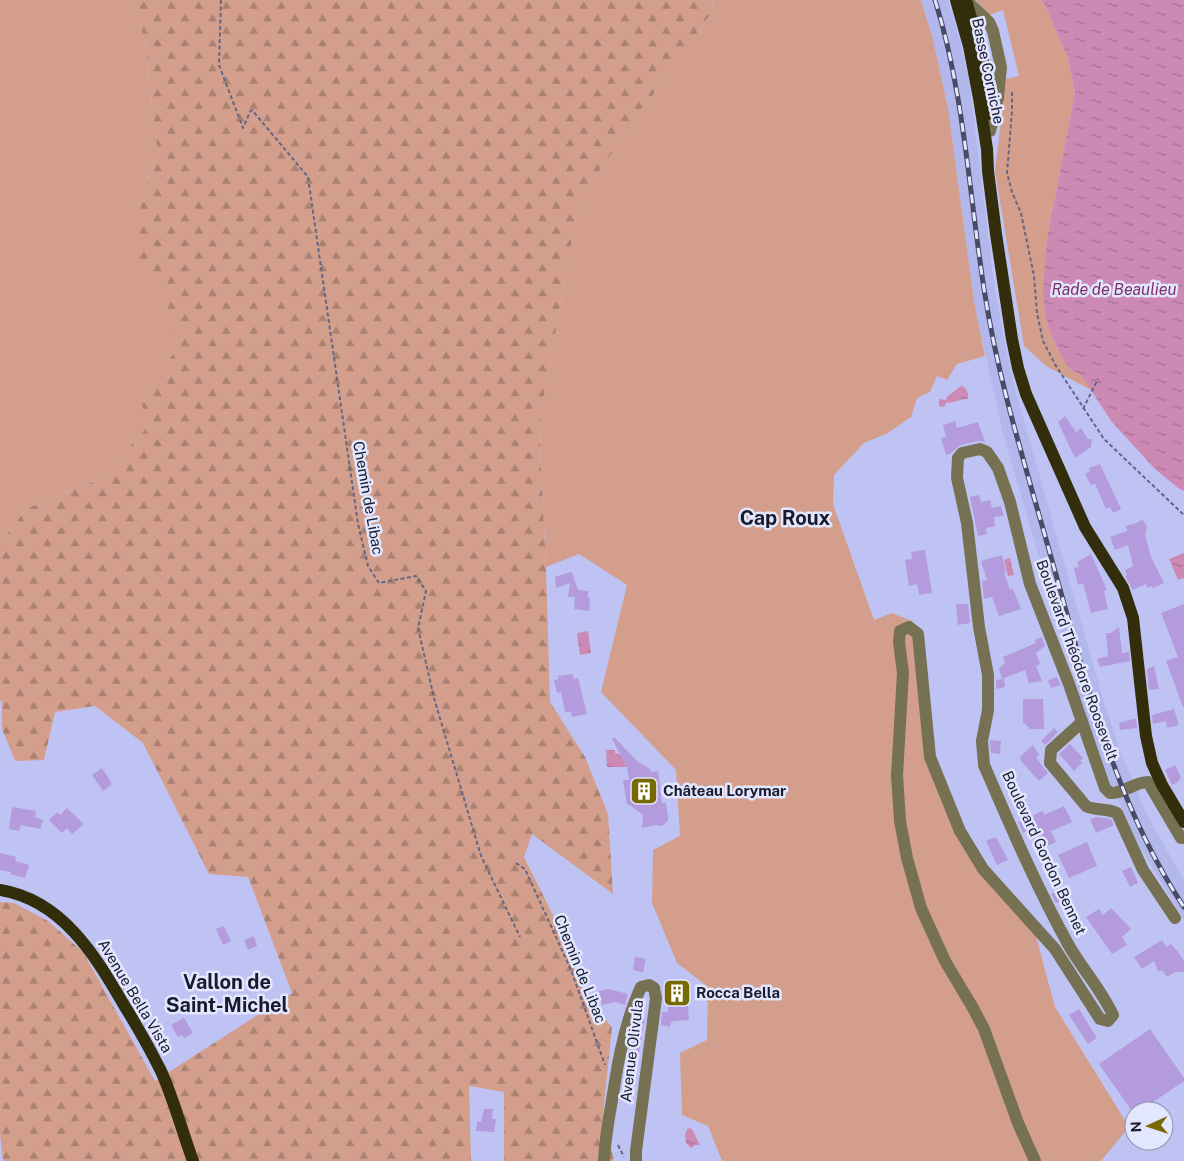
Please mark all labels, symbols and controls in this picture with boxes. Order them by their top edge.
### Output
street label: Basse Corniche [969,16,1008,125]
water label: Rade de Beaulieu [1052,280,1176,299]
street label: Chemin de Libac [350,440,387,556]
district label: Cap Roux [740,506,831,530]
street label: Boulevard Théodore Roosevelt [1033,557,1122,763]
street label: Boulevard Gordon Bennet [999,768,1090,938]
building icon: Château Lorymar [629,776,659,806]
place label: Château Lorymar [663,782,786,799]
street label: Chemin de Libac [551,912,610,1025]
street label: Avenue Bella Vista [95,936,176,1056]
district label: Vallon de Saint-Michel [166,970,288,1017]
building icon: Rocca Bella [662,978,692,1008]
place label: Rocca Bella [696,984,780,1001]
street label: Avenue Olivula [617,999,646,1103]
north arrow [1124,1101,1174,1151]
text: N [1128,1121,1144,1133]

